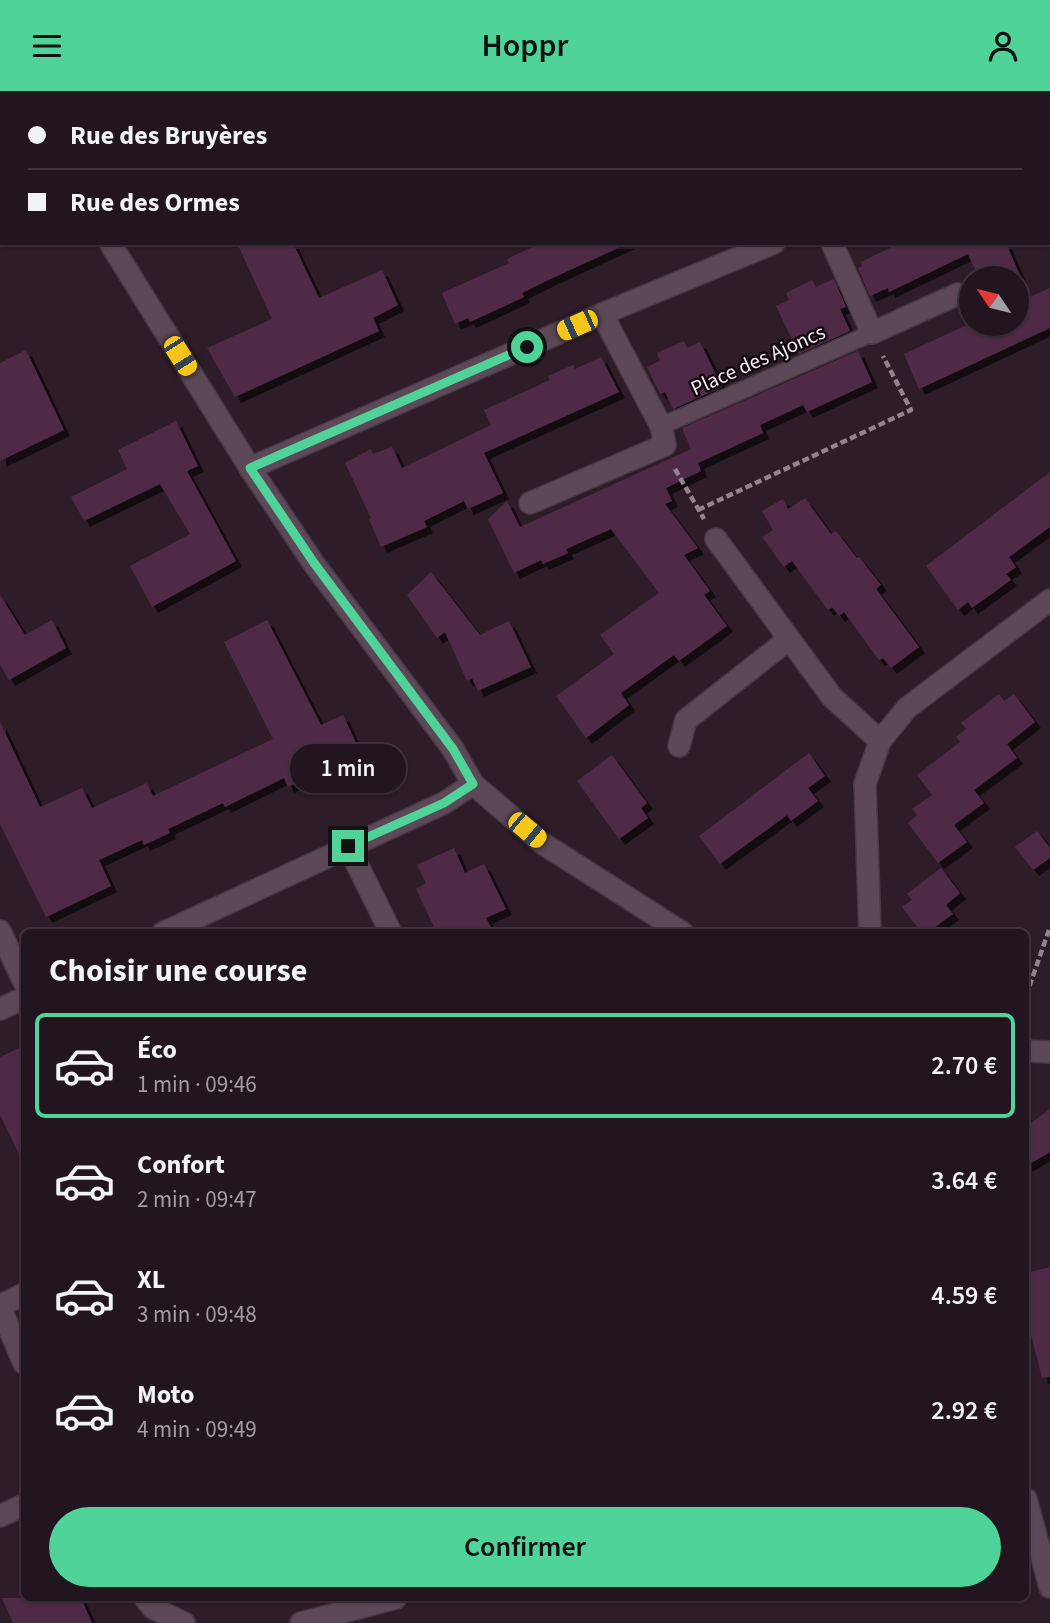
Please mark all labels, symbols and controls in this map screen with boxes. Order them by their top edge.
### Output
text: Hoppr [482,23,568,69]
icon: menu [28,27,66,65]
icon: person [984,27,1022,65]
text: Rue des Bruyères [70,117,267,154]
text: Rue des Ormes [70,184,240,221]
north arrow [959,266,1029,336]
map controls [959,266,1029,336]
car [554,307,601,343]
street label: Place des Ajoncs [686,317,830,403]
route start [511,331,543,363]
car [160,333,201,379]
callout: 1 min [290,745,406,793]
text: 1 min [321,752,375,785]
car [505,808,550,852]
route end [332,830,364,862]
text: Choisir une course [49,948,307,994]
text: Éco [137,1031,177,1068]
icon: car [53,1034,116,1097]
text: 2.70 € [931,1047,997,1084]
text: 1 min · 09:46 [137,1068,257,1101]
text: Confort [137,1146,225,1183]
icon: car [53,1149,116,1212]
text: 3.64 € [931,1162,997,1199]
text: 2 min · 09:47 [137,1183,257,1216]
text: XL [137,1261,165,1298]
icon: car [53,1264,116,1327]
text: 4.59 € [931,1277,997,1314]
text: 3 min · 09:48 [137,1298,257,1331]
text: Moto [137,1376,194,1413]
icon: car [53,1379,116,1442]
text: 2.92 € [931,1392,997,1429]
text: 4 min · 09:49 [137,1413,257,1446]
button: Confirmer [49,1507,1001,1587]

